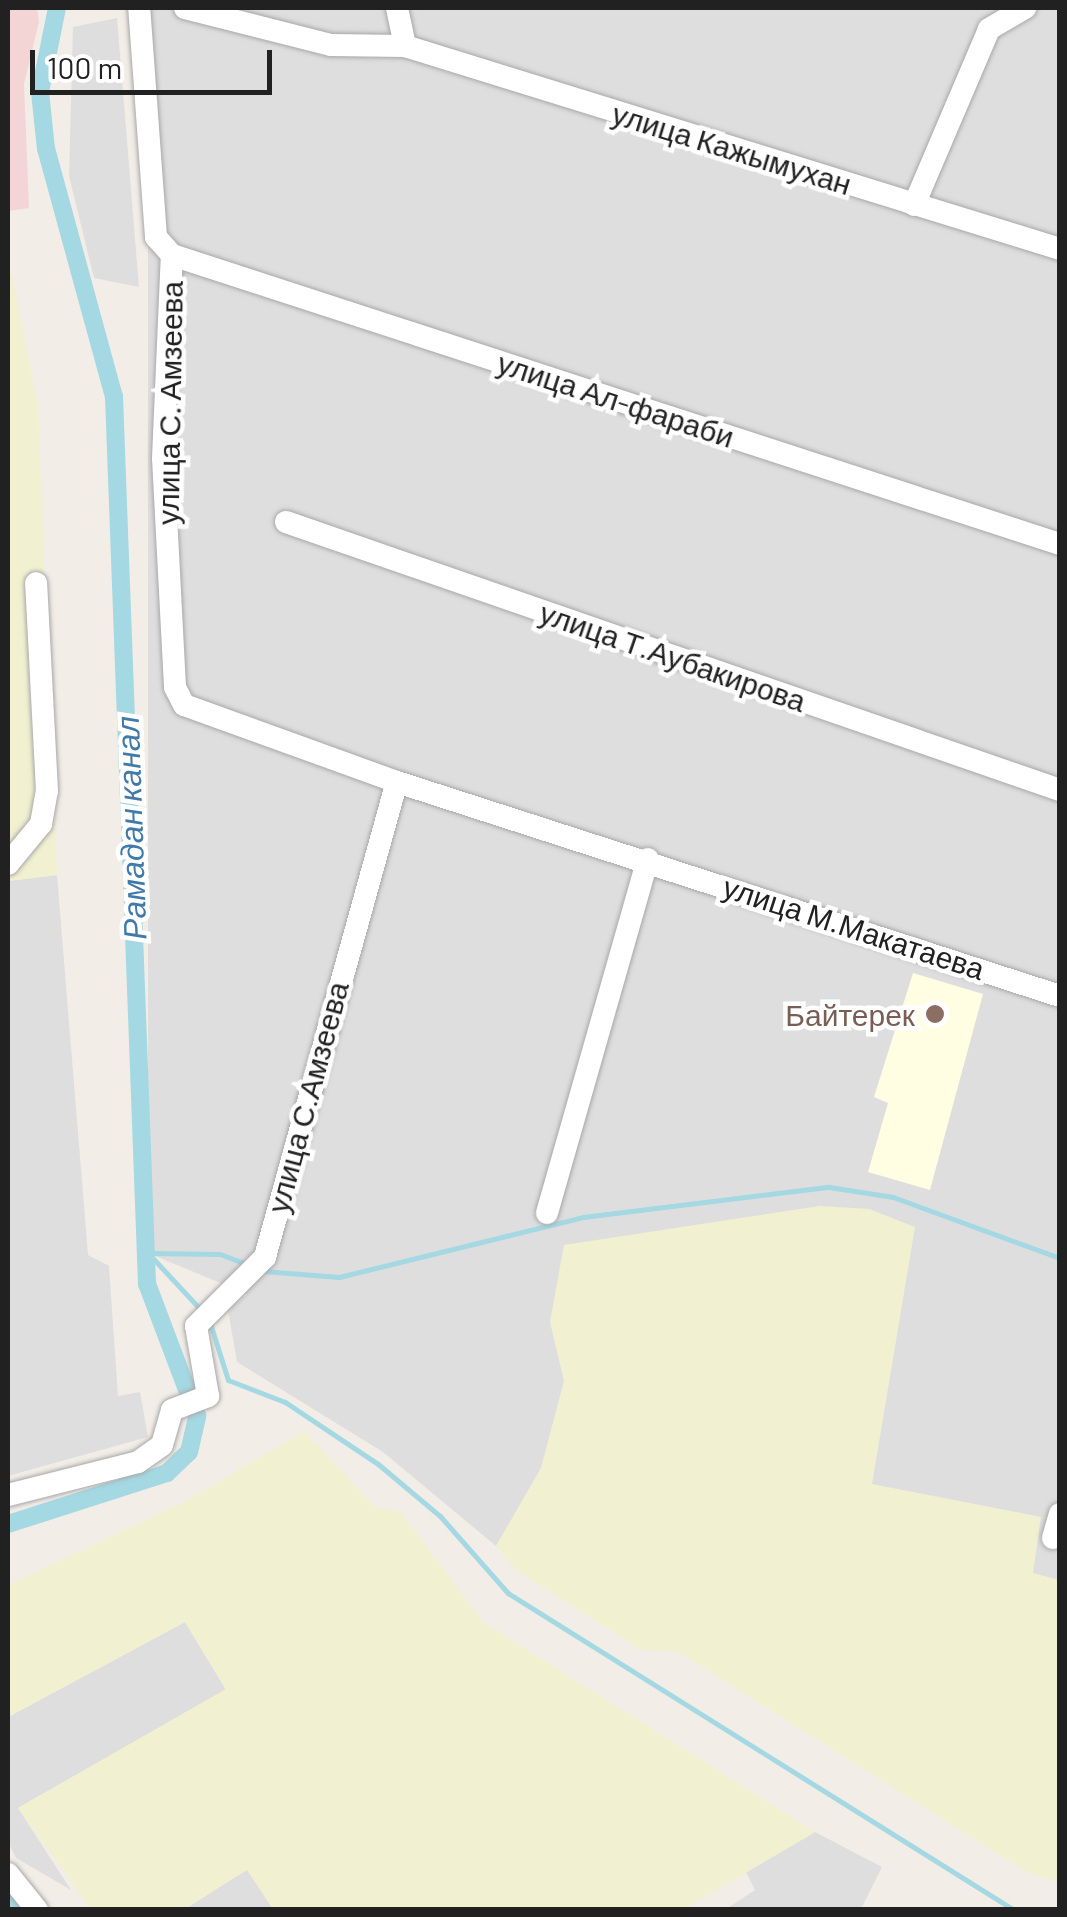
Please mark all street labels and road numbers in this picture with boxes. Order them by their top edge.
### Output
street label: улица Кажымухан [608,95,856,201]
street label: улица С. Амзеева [149,281,189,525]
street label: улица Ал-фараби [493,344,739,454]
street label: улица Т.Аубакирова [535,594,811,718]
street label: улица М.Макатаева [719,868,989,986]
street label: улица С.Амзеева [259,977,355,1217]

